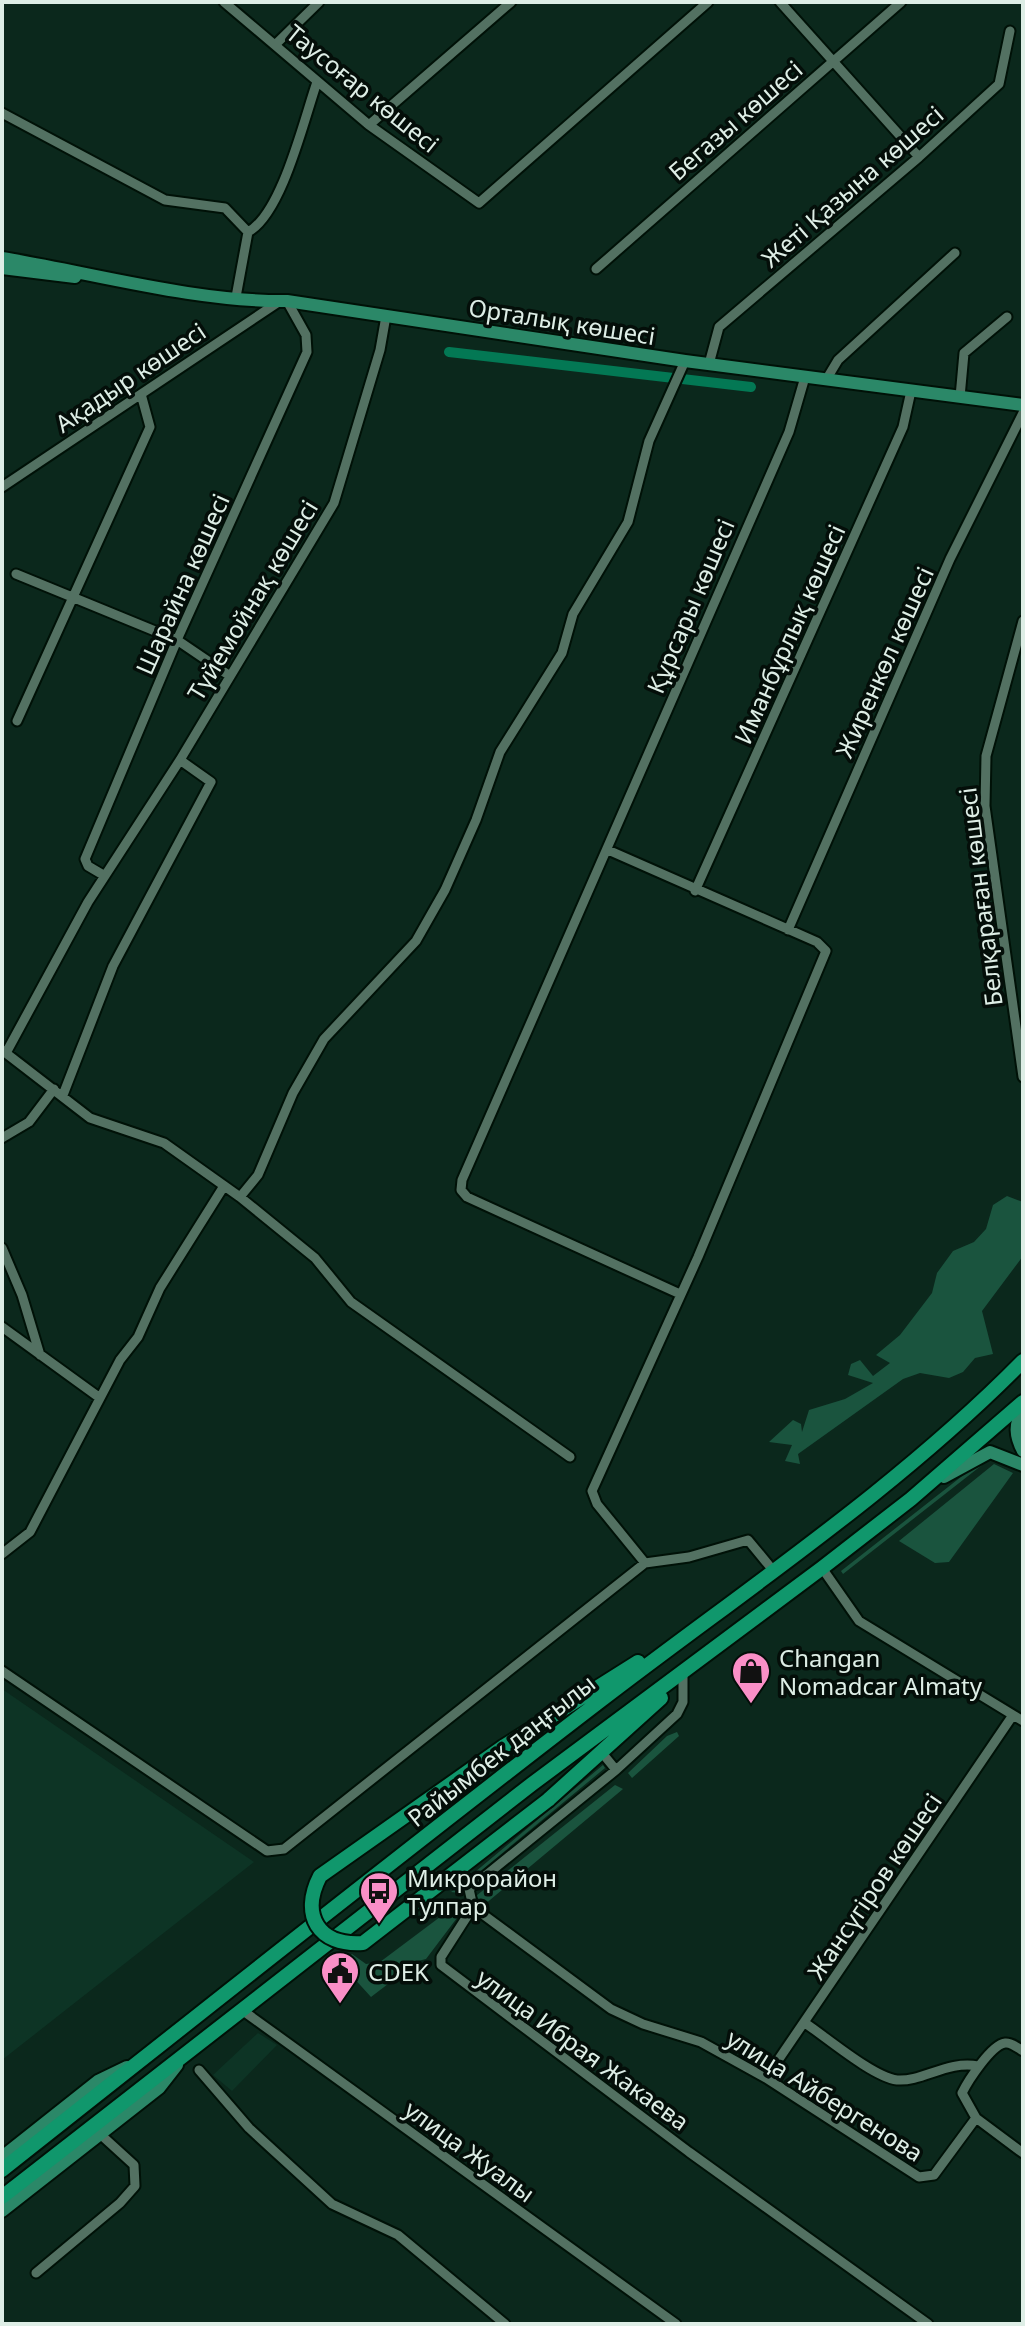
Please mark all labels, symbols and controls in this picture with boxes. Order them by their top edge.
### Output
street label: Тауcоғар көшесі [280,16,446,160]
street label: Бегазы көшесі [661,53,809,187]
street label: Жеті Қазына көшесі [754,98,950,274]
street label: Орталық көшесі [466,290,658,352]
street label: Ақадыр көшесі [48,314,212,440]
street label: Шарайна көшесі [127,488,237,680]
street label: Түйемойнақ көшесі [179,494,325,706]
street label: Құрсары көшесі [638,514,742,698]
street label: Иманбұрлық көшесі [726,519,852,749]
street label: Жиренкөл көшесі [827,561,941,763]
street label: Белқараған көшесі [950,786,1010,1008]
place label: Changan Nomadcar Almaty [779,1641,983,1702]
shop icon: Changan Nomadcar Almaty [730,1650,772,1705]
street label: Райымбек даңғылы [400,1666,602,1834]
street label: Жансүгіров көшесі [799,1786,949,1986]
place label: Микрорайон Тулпар [407,1861,557,1922]
bus stop icon: Микрорайон Тулпар [358,1870,400,1925]
public building icon: CDEK [319,1950,361,2005]
place label: CDEK [368,1955,429,1988]
street label: улица Ибрая Жакаева [470,1961,696,2137]
street label: улица Айбергенова [720,2021,930,2169]
street label: улица Жуалы [398,2093,542,2209]

